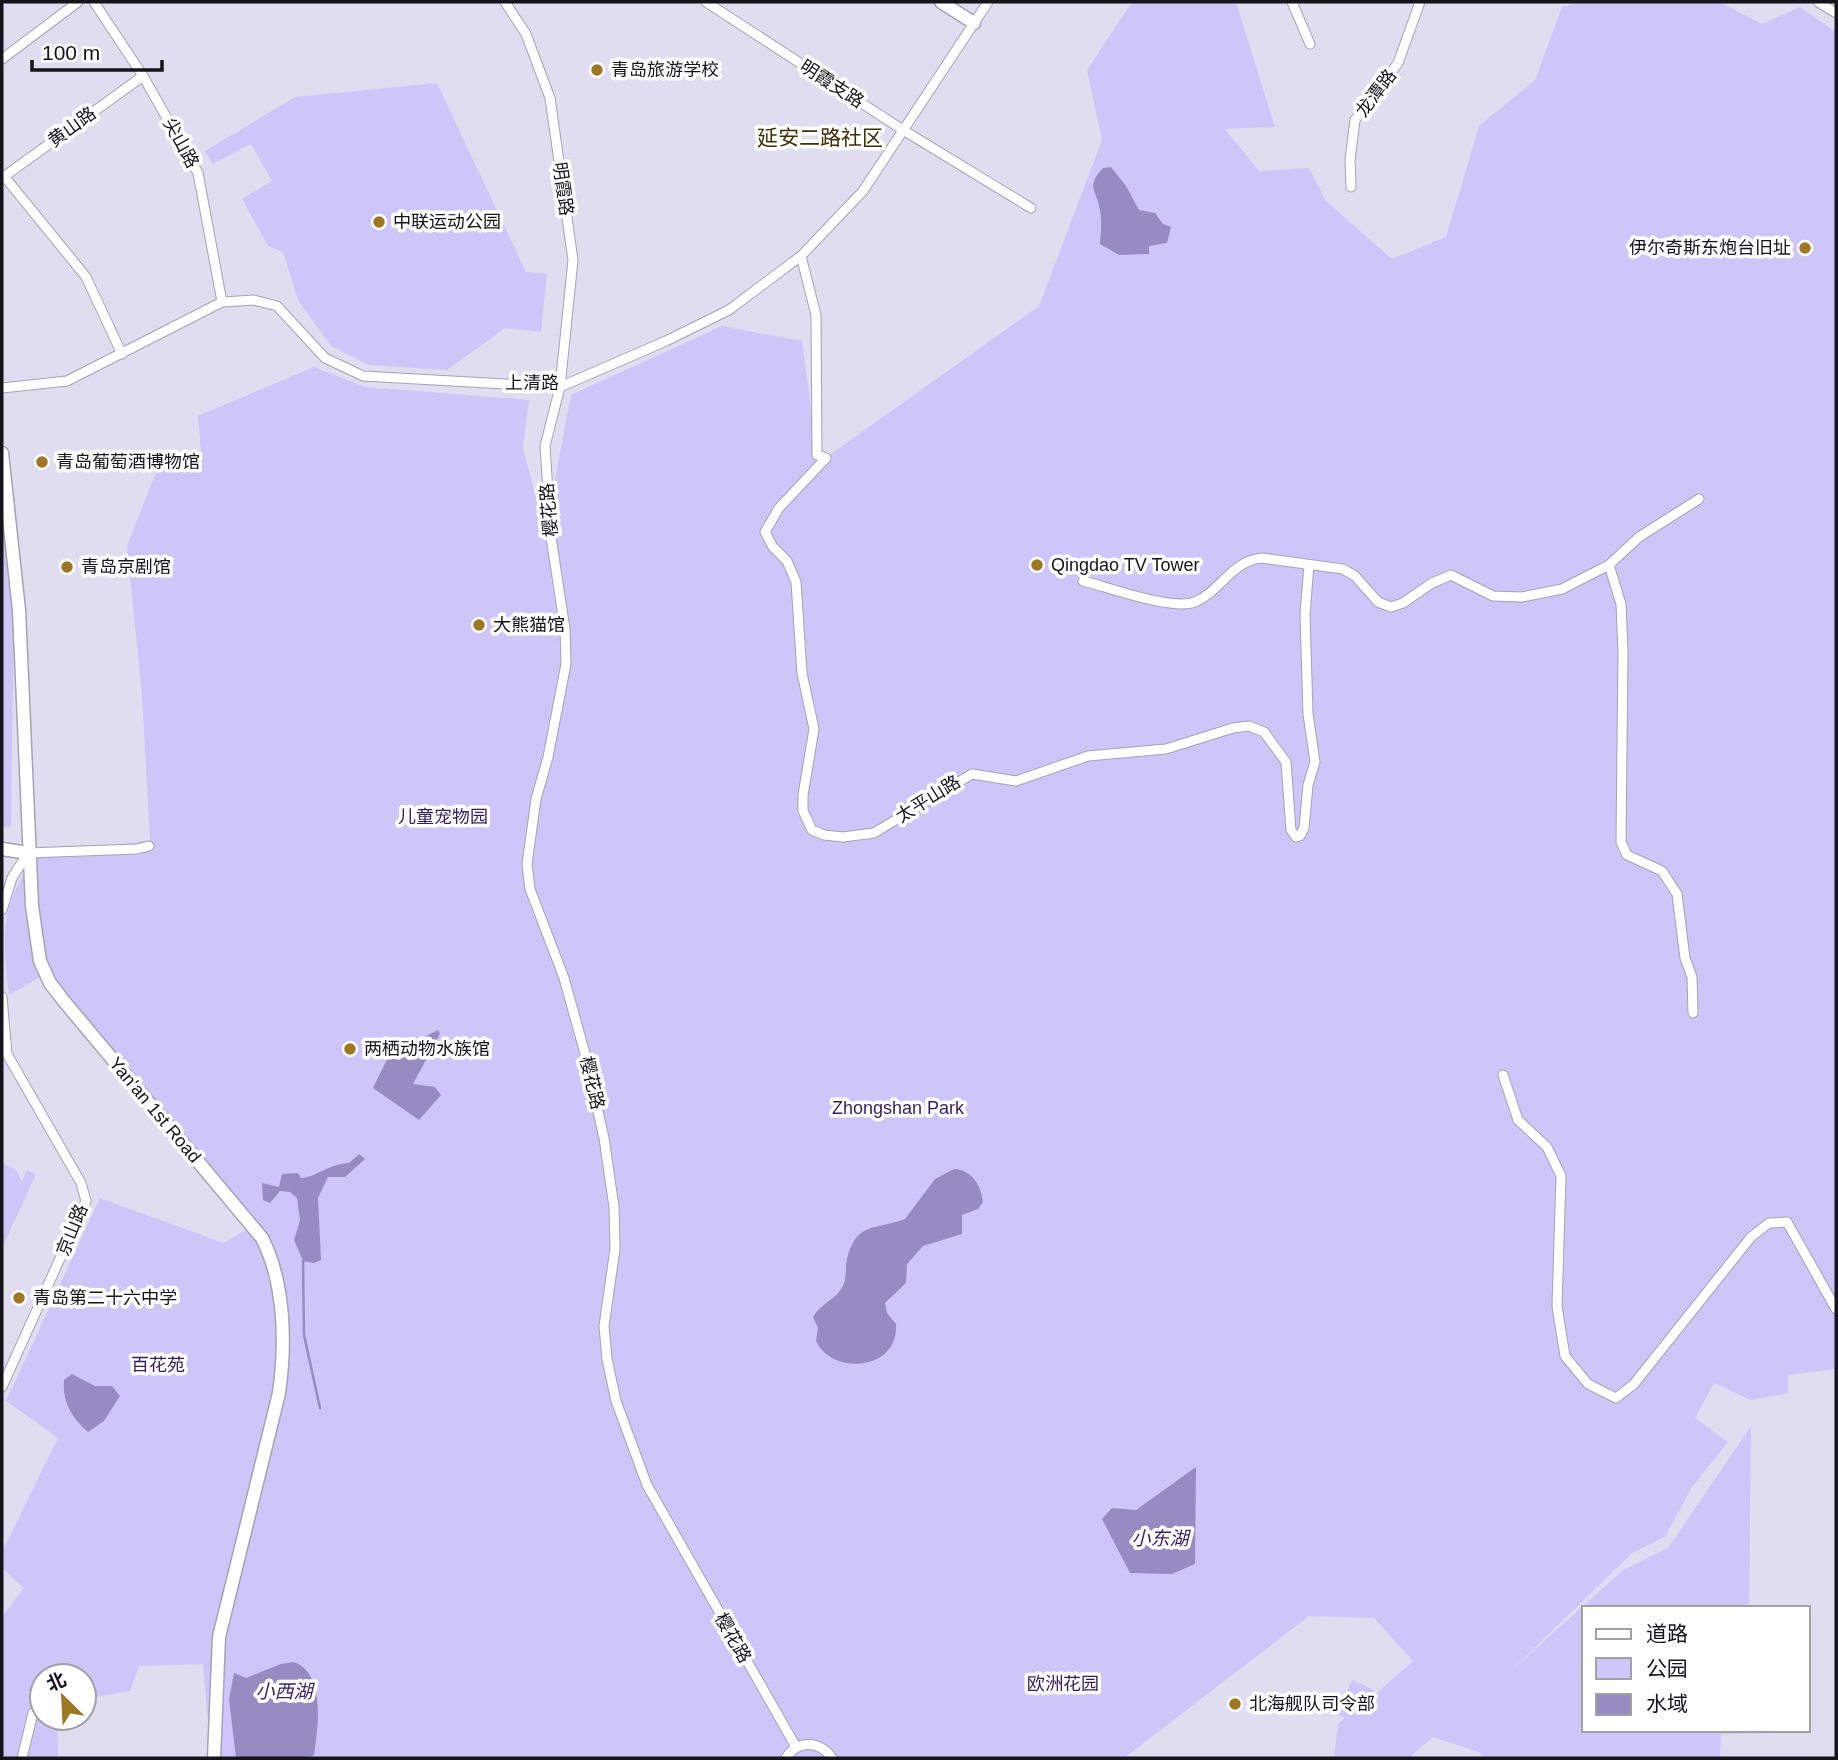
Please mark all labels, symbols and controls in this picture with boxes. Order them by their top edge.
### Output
scale bar [32,28,161,72]
text: 100 m [42,41,100,64]
street label: 明霞支路 [796,56,868,112]
place label: 青岛旅游学校 [611,60,719,80]
marker: 青岛旅游学校 [589,62,605,78]
street label: 龙潭路 [1352,65,1400,121]
street label: 黄山路 [44,103,100,151]
street label: 尖山路 [159,115,203,171]
district label: 延安二路社区 [757,126,883,149]
street label: 明霞路 [549,161,577,217]
place label: 中联运动公园 [393,212,501,232]
marker: 中联运动公园 [371,214,387,230]
place label: 伊尔奇斯东炮台旧址 [1629,238,1791,258]
marker: 伊尔奇斯东炮台旧址 [1797,240,1813,256]
street label: 上清路 [505,373,559,393]
place label: 青岛葡萄酒博物馆 [56,452,200,472]
marker: 青岛葡萄酒博物馆 [34,454,50,470]
street label: 樱花路 [537,482,561,538]
place label: Qingdao TV Tower [1051,555,1199,575]
place label: 青岛京剧馆 [81,557,171,577]
marker: Qingdao TV Tower [1029,557,1045,573]
marker: 青岛京剧馆 [59,559,75,575]
place label: 大熊猫馆 [493,615,565,635]
marker: 大熊猫馆 [471,617,487,633]
street label: 太平山路 [892,771,964,827]
park label: 儿童宠物园 [398,807,488,827]
place label: 两栖动物水族馆 [364,1039,490,1059]
marker: 两栖动物水族馆 [342,1041,358,1057]
street label: Yan'an 1st Road [105,1053,205,1167]
street label: 樱花路 [576,1054,608,1112]
park label: Zhongshan Park [832,1098,965,1118]
street label: 京山路 [53,1201,91,1259]
place label: 青岛第二十六中学 [33,1288,177,1308]
marker: 青岛第二十六中学 [11,1290,27,1306]
park label: 百花苑 [131,1355,185,1375]
water label: 小东湖 [1131,1528,1191,1549]
legend [1582,1606,1810,1732]
street label: 樱花路 [711,1610,755,1666]
text: 道路 [1646,1622,1688,1645]
text: 公园 [1646,1657,1688,1680]
north arrow [28,1662,98,1732]
text: 北 [43,1668,69,1695]
park label: 欧洲花园 [1027,1674,1099,1694]
water label: 小西湖 [255,1681,315,1702]
text: 水域 [1646,1692,1688,1715]
place label: 北海舰队司令部 [1249,1694,1375,1714]
marker: 北海舰队司令部 [1227,1696,1243,1712]

